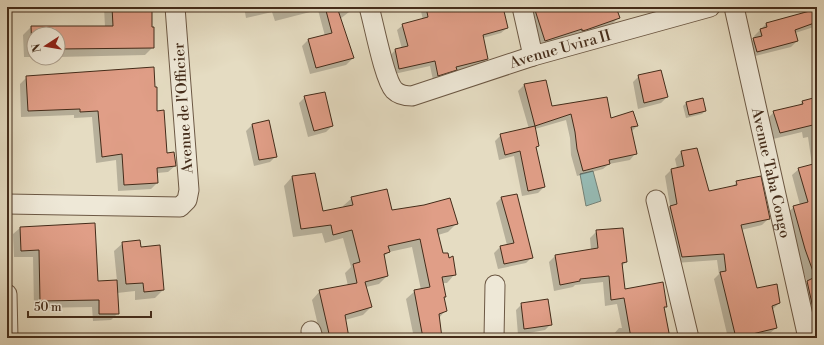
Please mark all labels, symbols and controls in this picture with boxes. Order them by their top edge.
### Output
north arrow [26,26,66,66]
street label: Avenue Uvira II [506,26,613,73]
street label: Avenue de l'Officier [169,41,198,175]
text: N [29,42,45,54]
street label: Avenue Taba Congo [747,105,794,240]
scale bar [28,293,151,319]
text: 50 m [34,300,62,315]

